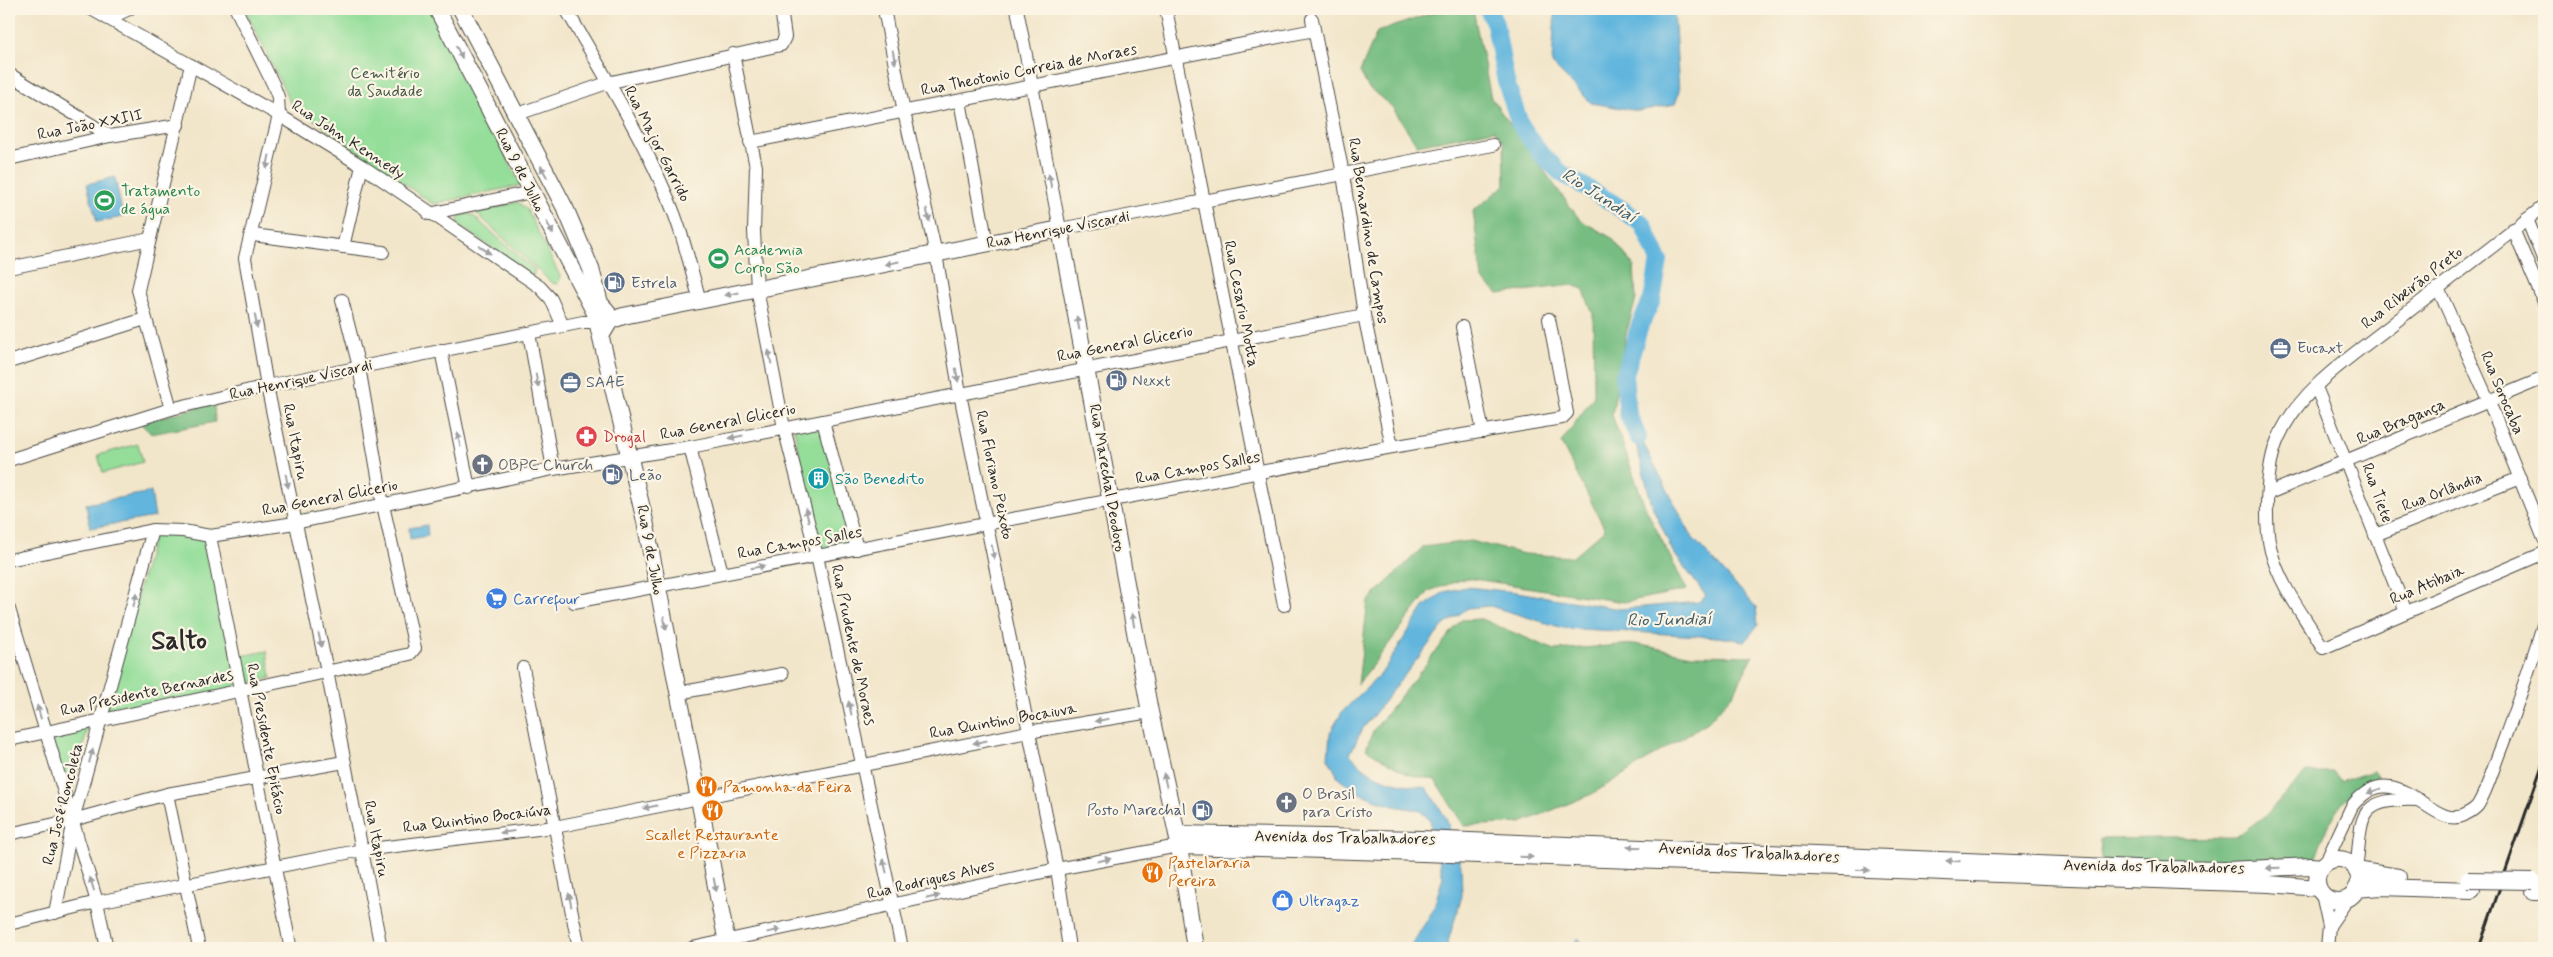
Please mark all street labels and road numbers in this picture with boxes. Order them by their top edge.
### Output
street label: Rua Theotonio Correia de Moraes [919,39,1139,101]
street label: Rua Major Garrido [619,82,695,206]
street label: Rua John Kennedy [287,95,409,185]
street label: Rua João XXIII [36,104,144,146]
street label: Rua 9 de Julho [490,125,550,215]
street label: Rua Bernardino de Campos [1343,136,1393,326]
street label: Rua Henrique Viscardi [985,206,1132,254]
street label: Rua Cesario Motta [1218,239,1264,369]
street label: Rua Ribeirão Preto [2357,242,2467,334]
street label: Rua General Glicerio [1055,321,1195,367]
street label: Rua Sorocaba [2475,348,2529,438]
street label: Rua Henrique Viscardi [228,355,375,405]
street label: Rua Bragança [2354,394,2449,451]
street label: Rua General Glicerio [658,399,798,445]
street label: Rua Itapiru [277,402,313,482]
street label: Rua Marechal Deodoro [1084,402,1130,554]
street label: Rua Floriano Peixoto [970,409,1018,541]
street label: Rua Campos Salles [1134,447,1262,489]
street label: Rua Tiete [2356,460,2398,526]
street label: Rua Orlândia [2399,467,2485,517]
street label: Rua General Glicerio [260,475,400,521]
street label: Rua 9 de Julho [631,503,669,597]
street label: Rua Campos Salles [736,522,864,564]
street label: Rua Atibaia [2387,560,2468,610]
street label: Rua Prudente de Moraes [826,563,880,727]
street label: Rua Presidente Epitácio [241,662,291,816]
street label: Rua Presidente Bernardes [59,664,235,722]
street label: Rua Quintino Bocaiuva [928,698,1079,744]
street label: Rua José Roncoleta [38,741,88,867]
street label: Rua Itapiru [358,799,394,879]
street label: Rua Quintino Bocaiúva [402,799,552,839]
street label: Avenida dos Trabalhadores [1254,826,1436,850]
street label: Avenida dos Trabalhadores [1658,838,1840,868]
street label: Rua Rodrigues Alves [865,855,997,905]
street label: Avenida dos Trabalhadores [2063,855,2245,879]

